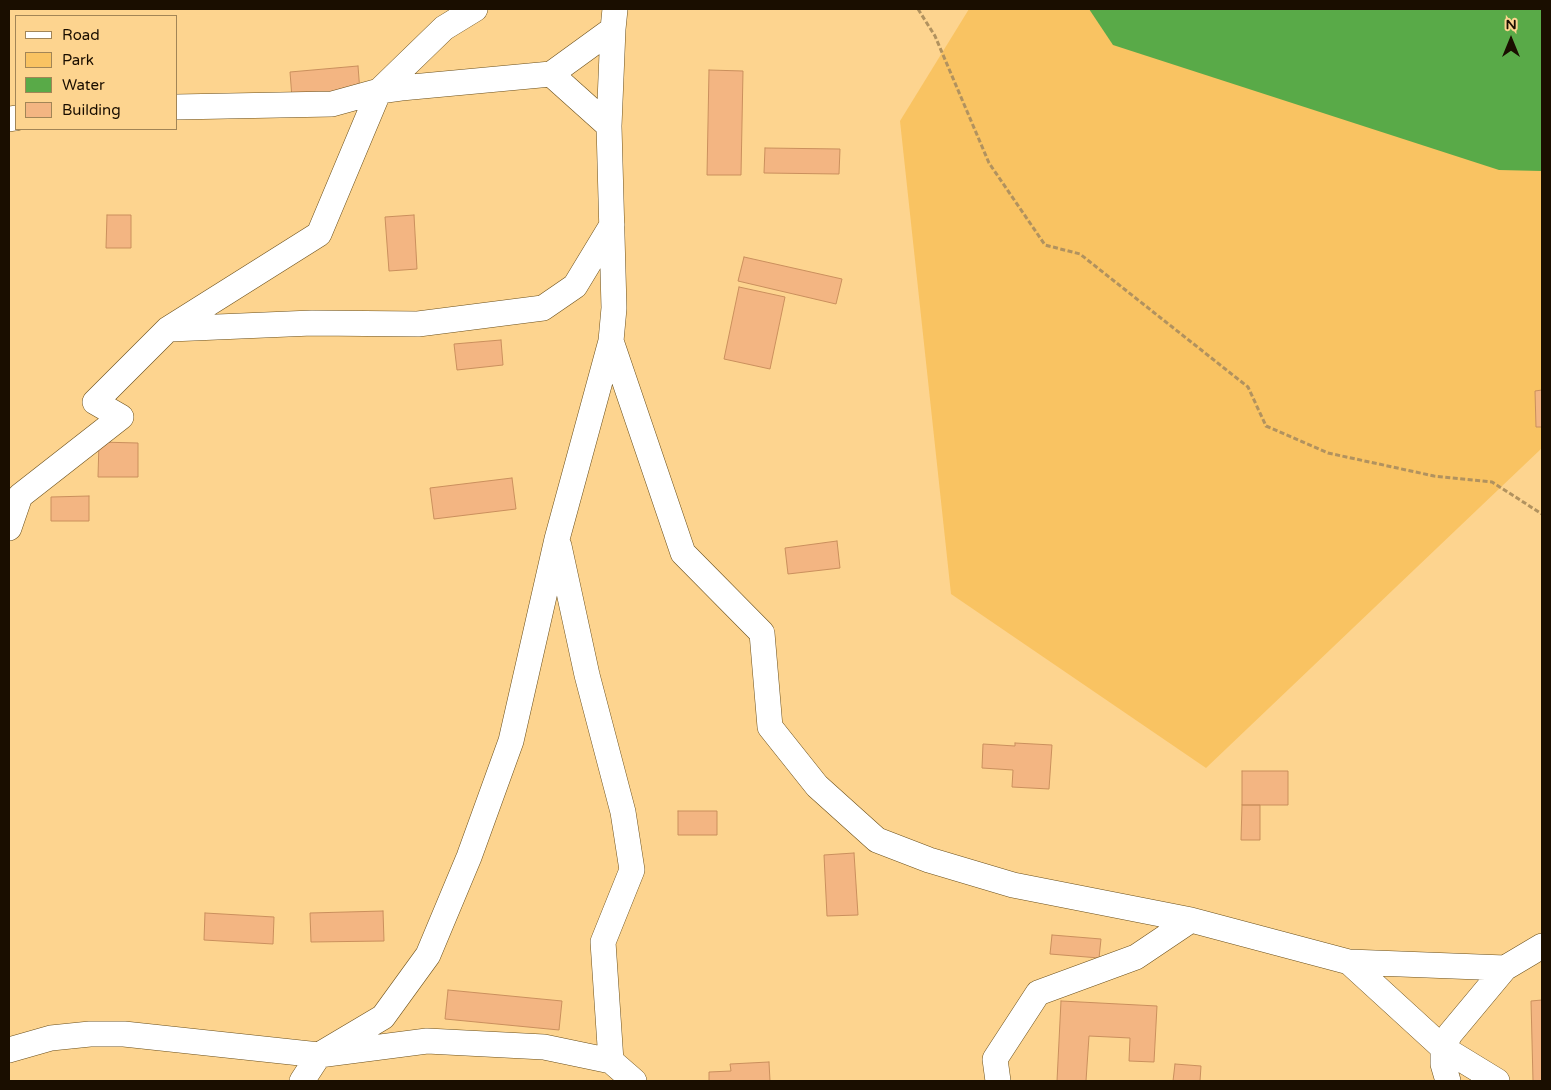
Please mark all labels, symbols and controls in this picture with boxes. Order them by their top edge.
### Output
legend [15,15,178,130]
north arrow [1486,15,1536,65]
text: N [1505,16,1517,33]
text: Road [62,26,100,44]
text: Park [62,51,94,69]
text: Water [62,76,105,94]
text: Building [62,101,121,119]

